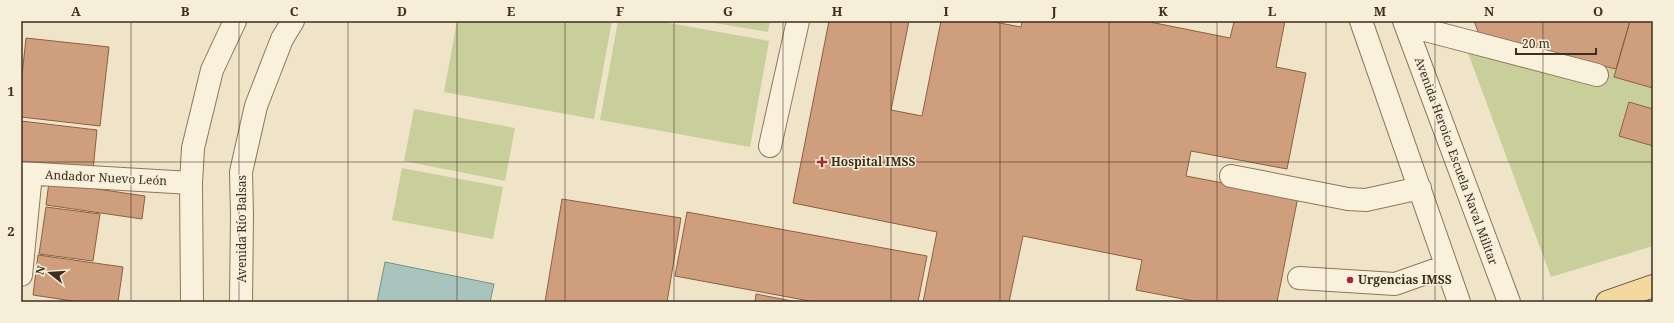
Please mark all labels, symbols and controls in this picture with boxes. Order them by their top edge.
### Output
text: A [71,2,81,20]
text: B [181,2,190,20]
text: C [290,2,299,20]
text: D [397,2,407,20]
text: E [507,2,516,20]
text: F [616,2,624,20]
text: G [723,2,733,20]
text: H [832,2,843,20]
text: I [943,2,949,20]
text: J [1050,2,1057,20]
text: K [1158,2,1168,20]
text: L [1268,2,1277,20]
text: M [1374,2,1387,20]
text: N [1484,2,1495,20]
text: O [1593,2,1603,20]
scale bar [1516,30,1596,56]
text: 20 m [1522,35,1550,52]
street label: Avenida Heroica Escuela Naval Militar [1411,54,1502,268]
text: 1 [7,82,15,100]
place label: Hospital IMSS [831,153,916,170]
marker: Hospital IMSS [816,156,828,168]
street label: Andador Nuevo León [45,166,168,189]
street label: Avenida Río Balsas [233,175,250,283]
text: 2 [7,222,15,240]
north arrow [30,253,70,293]
text: N [32,263,48,276]
place label: Urgencias IMSS [1358,271,1452,288]
marker: Urgencias IMSS [1345,275,1355,285]

